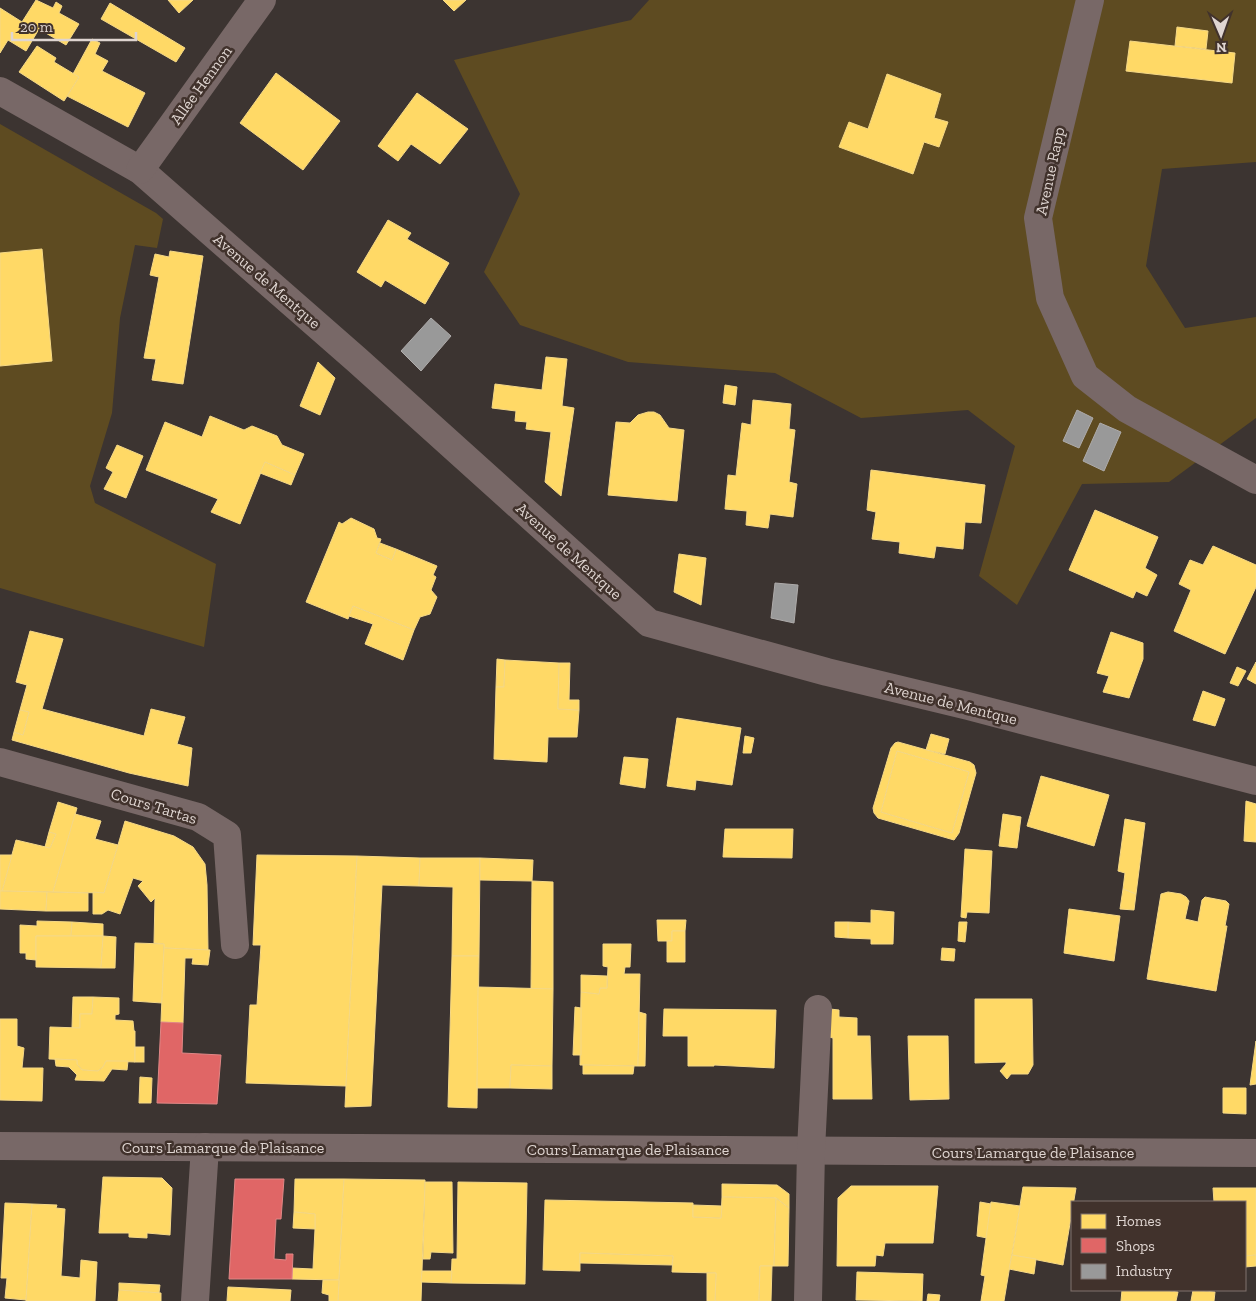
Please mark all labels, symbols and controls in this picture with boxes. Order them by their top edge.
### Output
scale bar [12,10,136,42]
north arrow [1196,10,1246,60]
text: 20 m [20,18,53,36]
text: N [1215,39,1227,56]
street label: Allée Hennon [166,41,236,128]
street label: Avenue Rapp [1031,125,1069,217]
street label: Avenue de Mentque [210,229,324,333]
street label: Avenue de Mentque [512,499,626,603]
street label: Avenue de Mentque [883,677,1019,729]
street label: Cours Tartas [109,784,199,828]
street label: Cours Lamarque de Plaisance [122,1138,324,1157]
street label: Cours Lamarque de Plaisance [527,1140,729,1159]
street label: Cours Lamarque de Plaisance [932,1143,1134,1162]
legend [1071,1201,1246,1291]
text: Homes [1116,1212,1161,1230]
text: Shops [1116,1237,1155,1255]
text: Industry [1116,1262,1173,1280]

